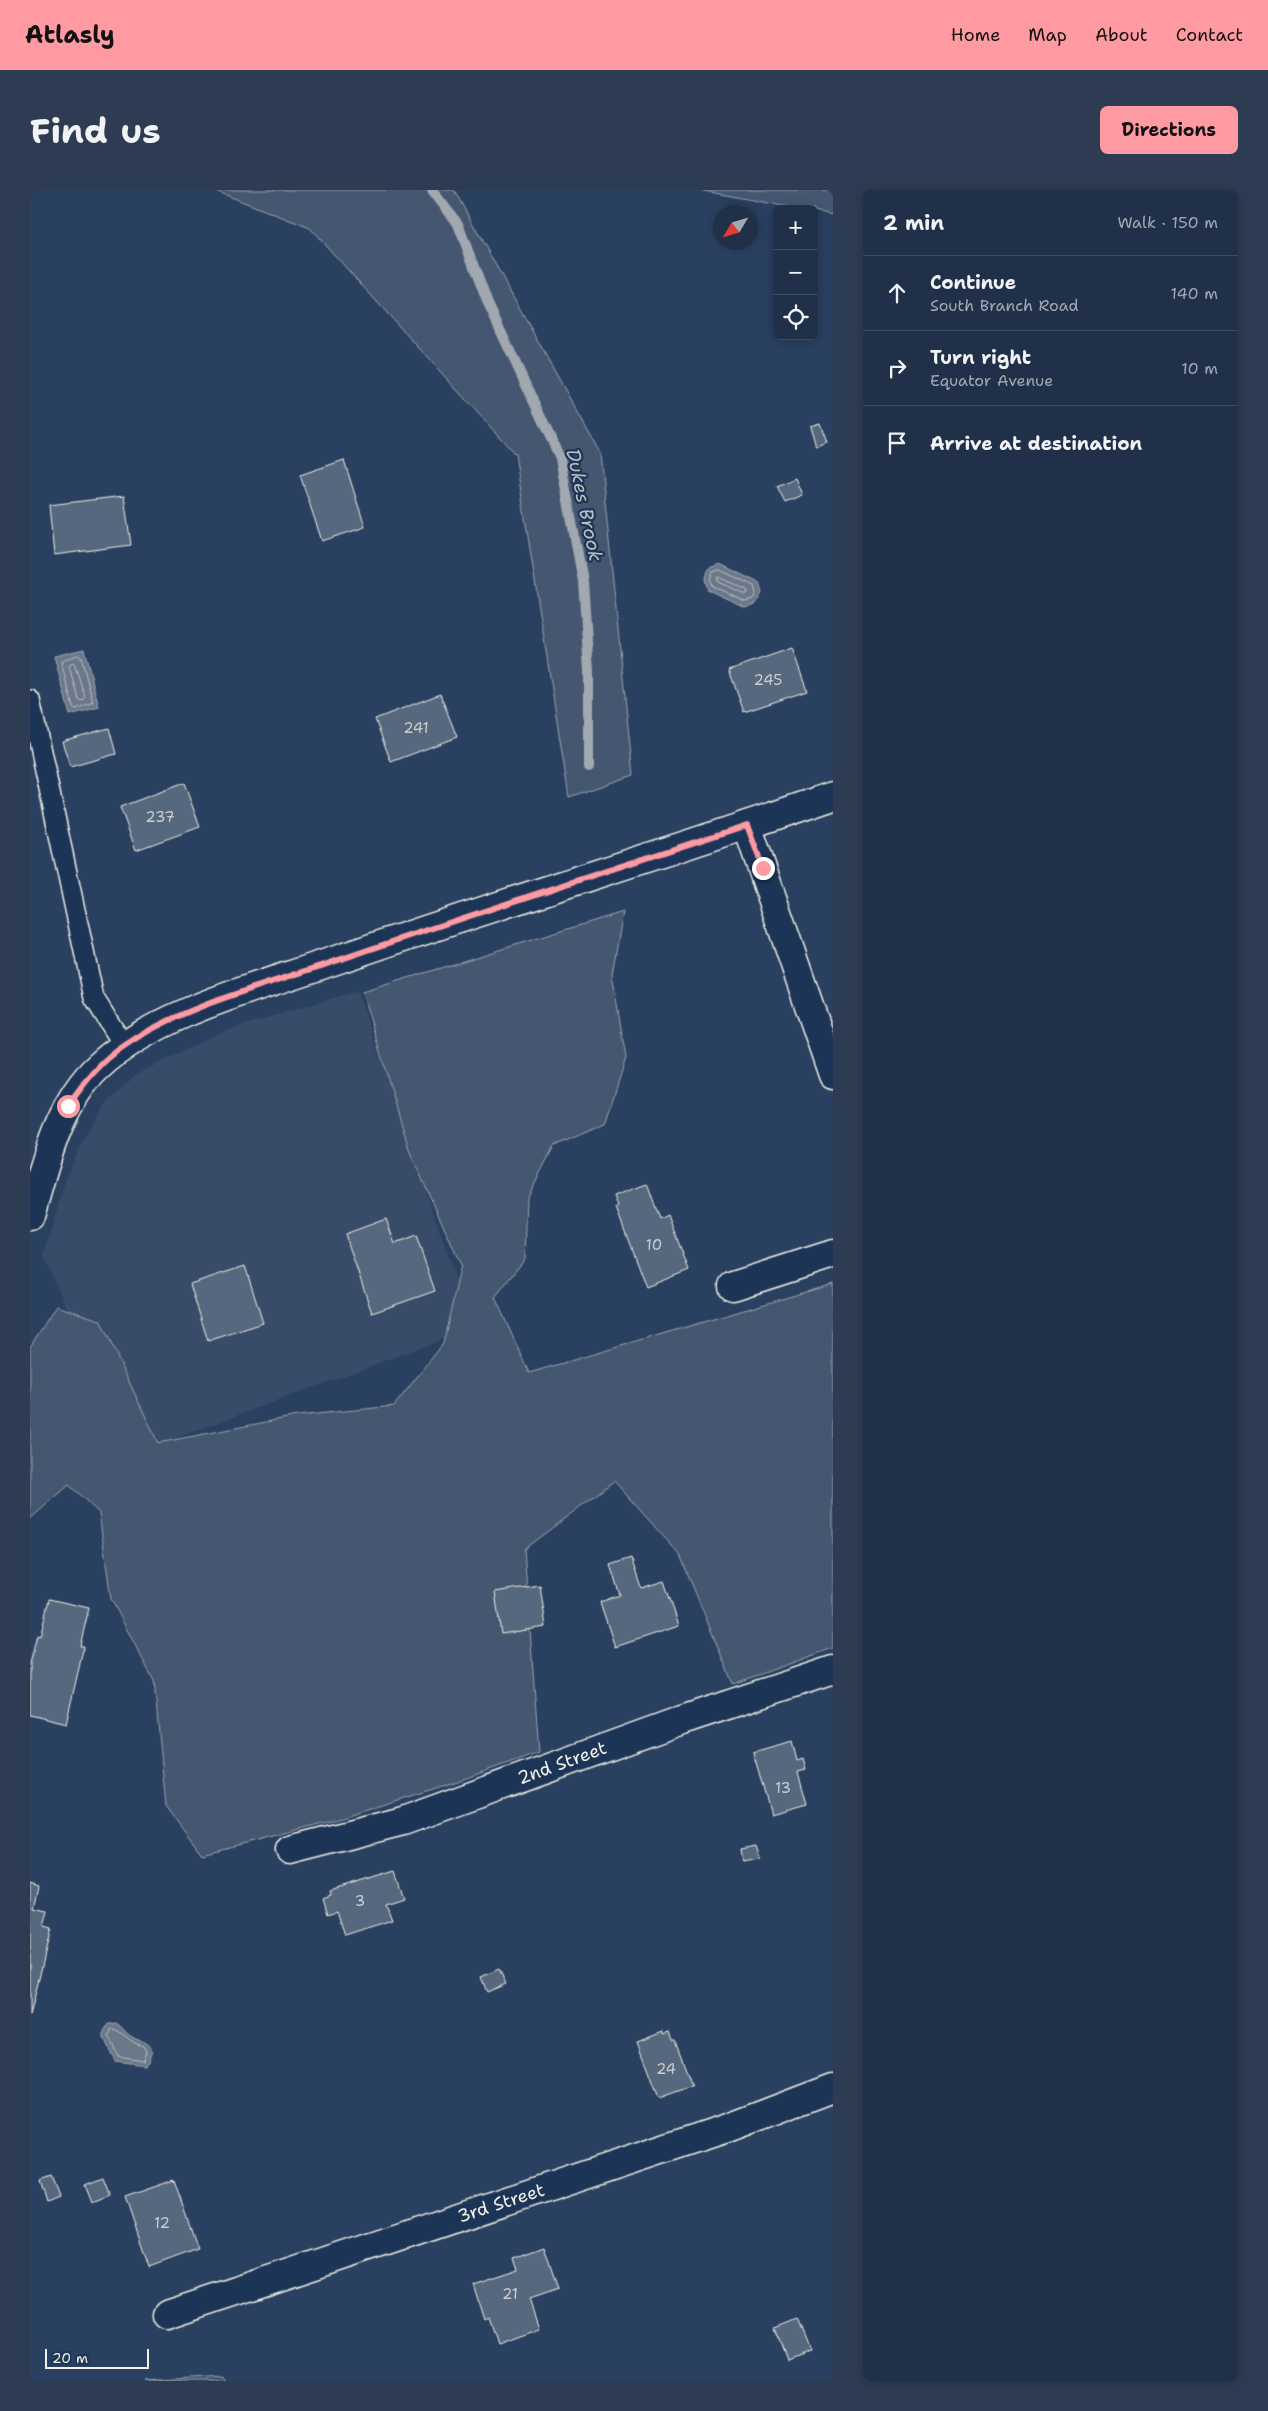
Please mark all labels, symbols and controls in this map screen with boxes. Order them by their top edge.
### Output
text: Atlasly [25,19,115,51]
text: Home [951,23,1000,47]
text: Map [1028,23,1067,47]
text: About [1095,23,1148,47]
text: Contact [1176,23,1243,47]
button: Directions [1100,106,1238,154]
text: Find us [30,107,161,154]
north arrow [713,205,758,250]
map controls [773,205,818,340]
button: + [773,205,818,250]
text: 2 min [883,209,944,237]
text: Walk · 150 m [1117,212,1218,233]
button: − [773,250,818,295]
text: Continue [930,270,1016,295]
icon: ahead [883,279,911,307]
text: 140 m [1171,283,1218,304]
button: locate [773,295,818,340]
text: South Branch Road [930,295,1079,316]
text: Turn right [930,345,1031,370]
icon: right [883,354,911,382]
text: 10 m [1181,358,1218,379]
text: Equator Avenue [930,370,1053,391]
icon: arrive [883,429,911,457]
text: Arrive at destination [930,431,1142,456]
water label: Dukes Brook [560,447,609,564]
house number: 245 [754,670,782,690]
house number: 241 [403,718,429,738]
house number: 237 [145,807,175,827]
route end [752,857,775,880]
route start [57,1095,80,1118]
house number: 10 [646,1235,662,1255]
street label: 2nd Street [514,1736,610,1790]
house number: 13 [775,1778,791,1798]
house number: 3 [355,1891,365,1911]
house number: 24 [656,2059,676,2079]
street label: 3rd Street [454,2178,548,2228]
house number: 12 [154,2213,170,2233]
house number: 21 [502,2284,518,2304]
scale bar [45,2346,149,2369]
text: 20 m [52,2349,88,2367]

